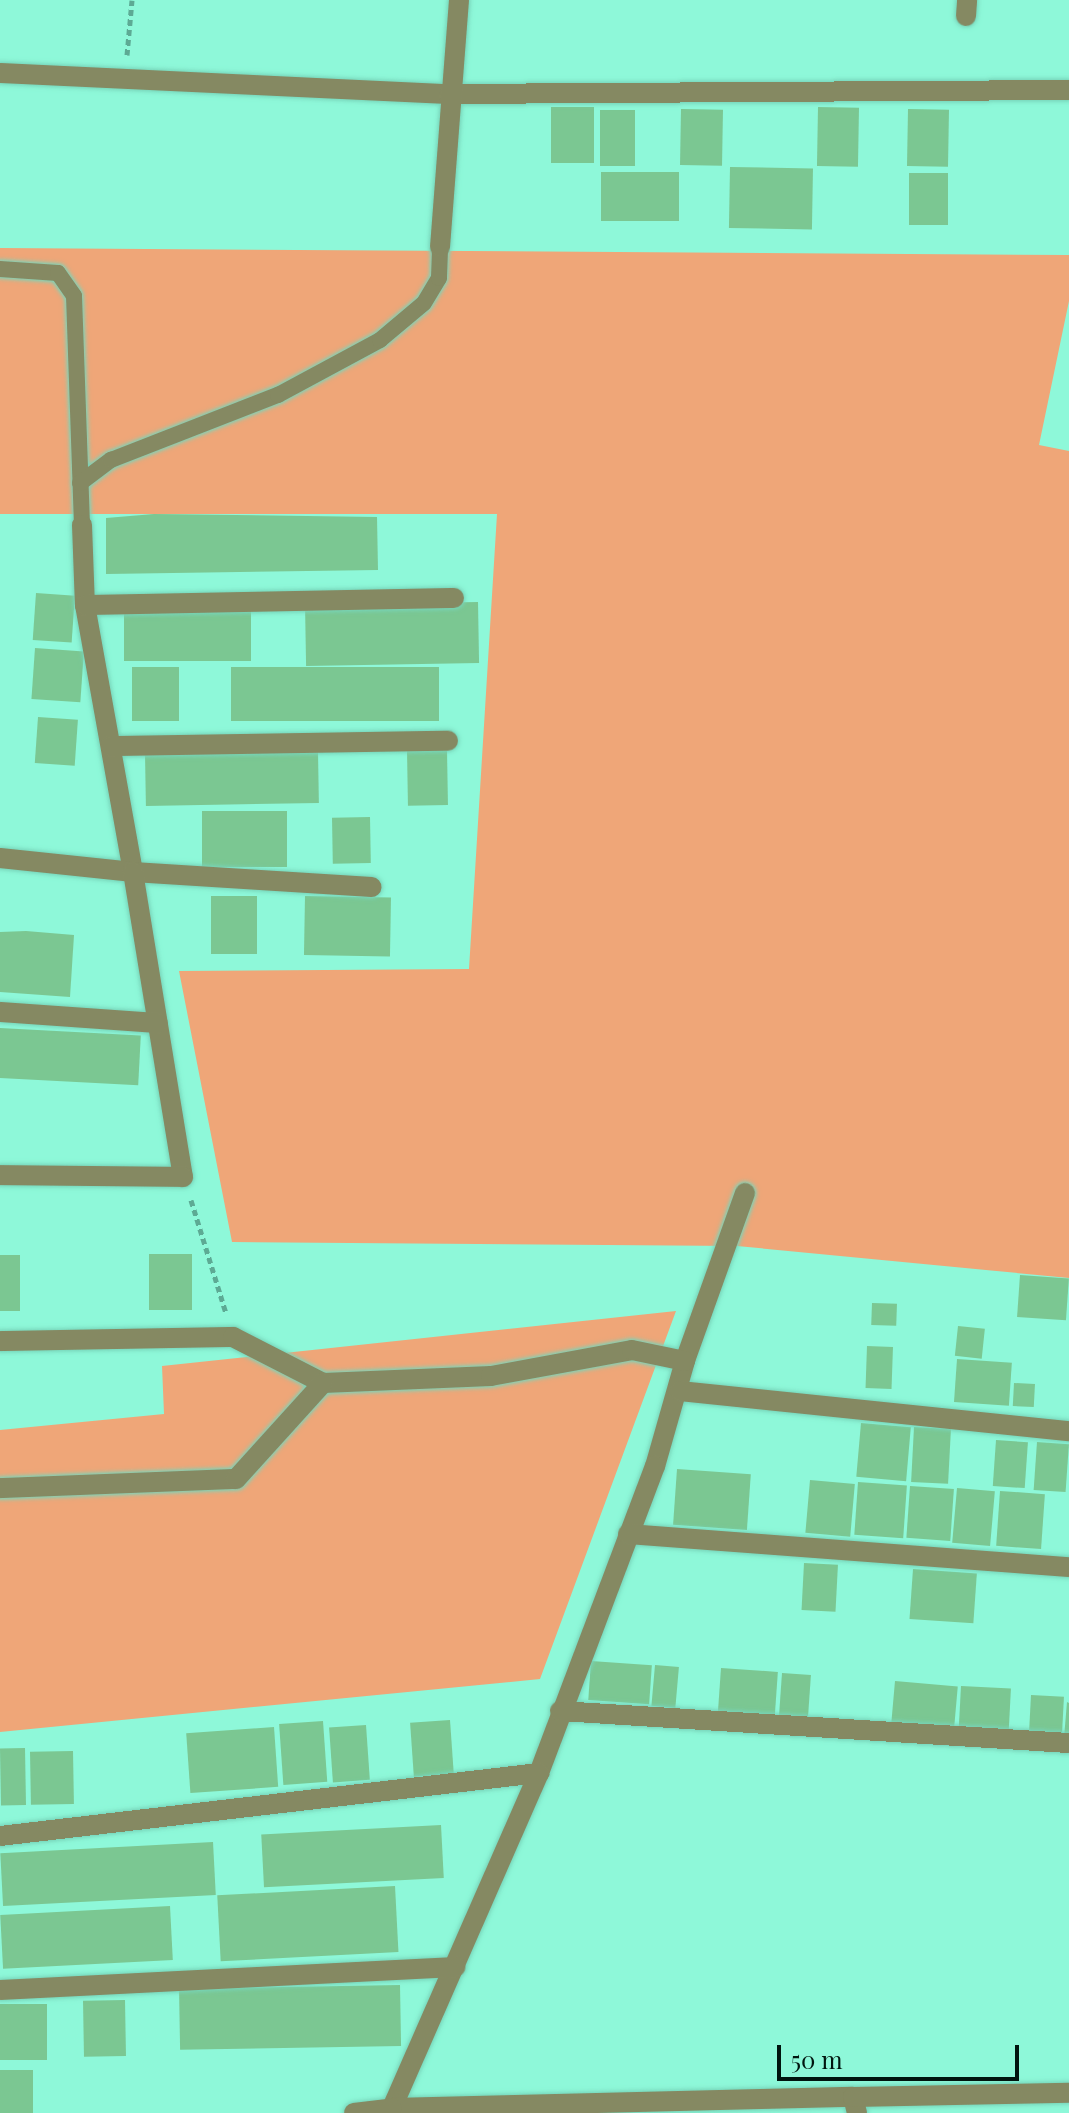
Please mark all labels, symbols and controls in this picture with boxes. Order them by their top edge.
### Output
scale bar [781,2029,1023,2079]
text: 50 m [791,2043,843,2075]

